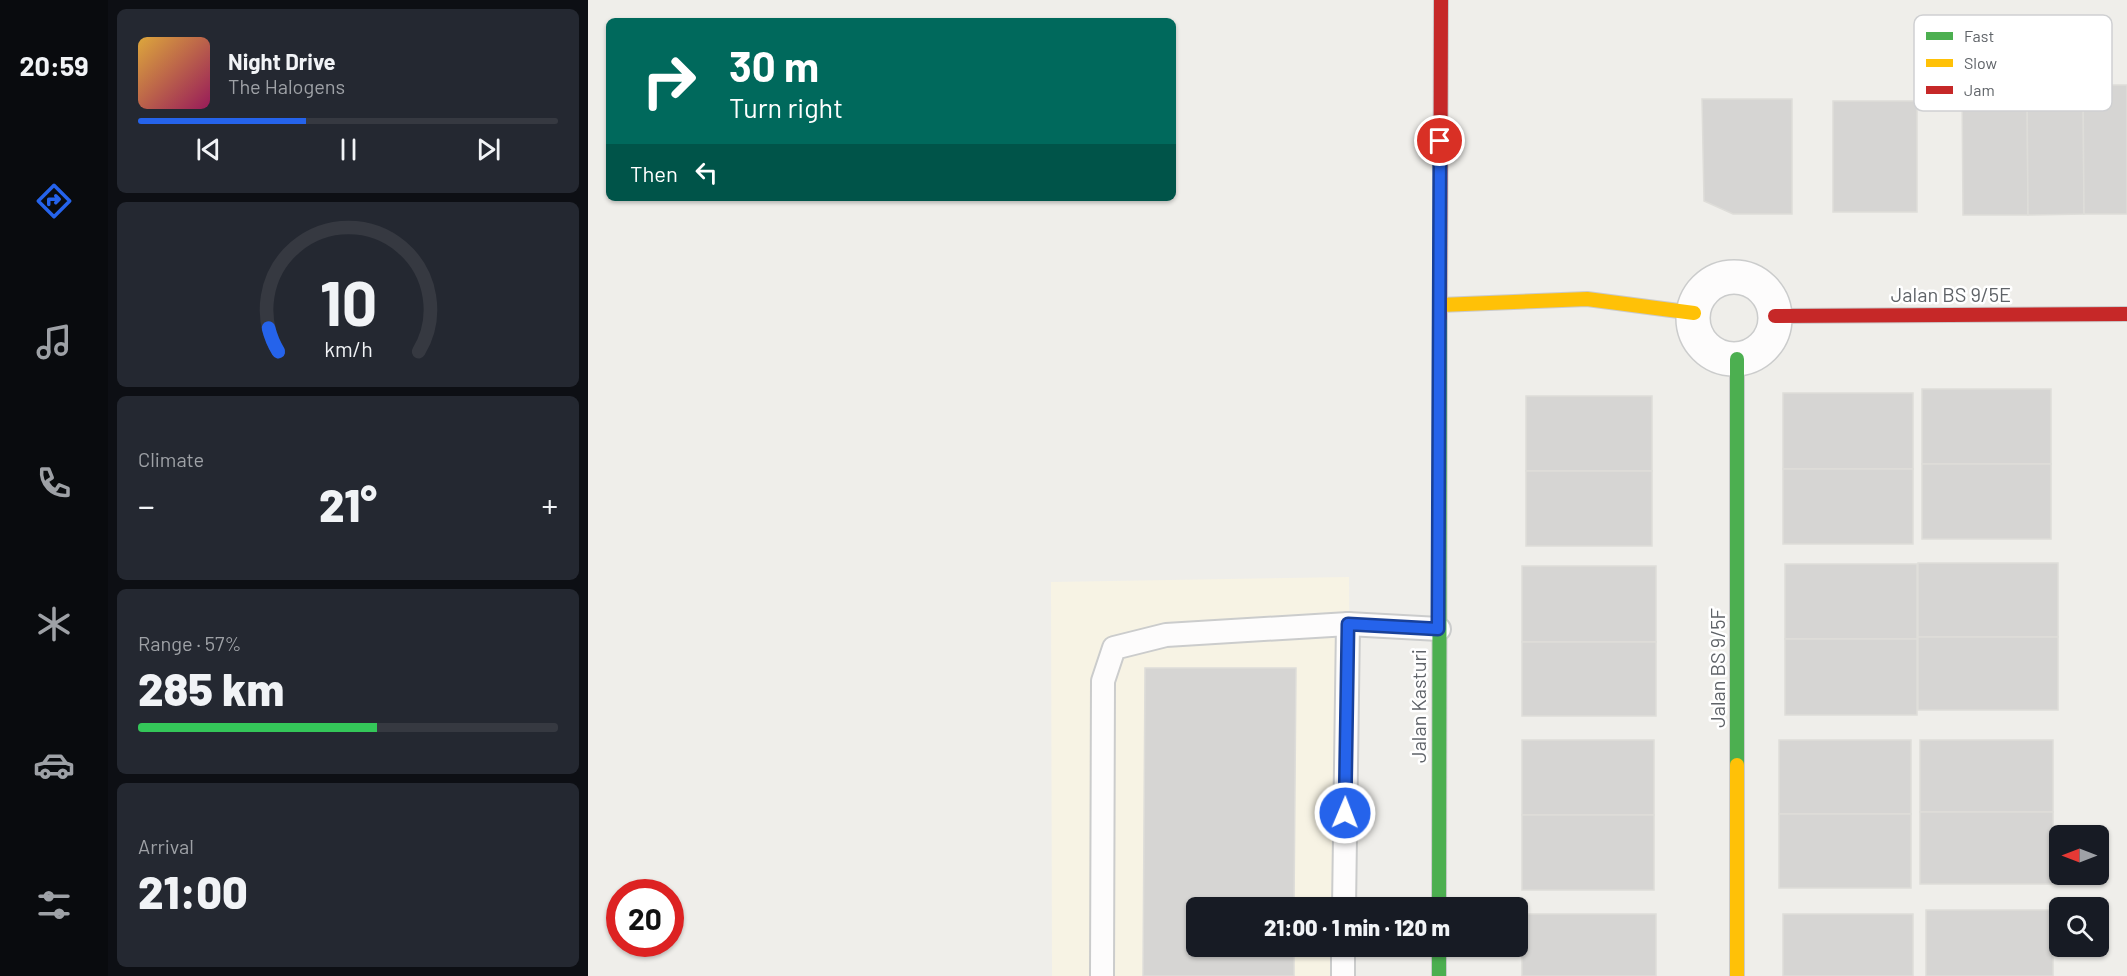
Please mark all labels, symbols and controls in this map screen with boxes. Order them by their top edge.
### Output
legend [1914,15,2112,111]
text: Fast [1964,26,1994,45]
text: 30 m [729,40,819,90]
icon: right [630,42,708,120]
text: Night Drive [228,48,336,74]
text: 20:59 [19,49,89,81]
text: Slow [1964,53,1997,72]
text: The Halogens [228,74,345,98]
text: Jam [1964,80,1995,99]
text: Turn right [729,91,843,123]
pin [1414,115,1465,166]
icon: arrive [1423,124,1456,157]
icon: previous [192,133,225,166]
icon: pause [332,133,365,166]
icon: next [472,133,505,166]
icon: left [690,156,723,189]
text: Then [630,160,678,186]
icon: directions [33,180,75,222]
text: 10 [319,264,377,338]
street label: Jalan BS 9/5E [1891,282,2011,306]
icon: music [33,321,75,363]
text: km/h [324,336,372,361]
text: Climate [138,447,204,471]
icon: phone [33,462,75,504]
text: 21° [319,477,377,531]
text: − [138,485,155,525]
text: + [541,485,558,525]
icon: climate [33,603,75,645]
street label: Jalan BS 9/5F [1705,608,1729,728]
text: Range · 57% [138,631,242,655]
street label: Jalan Kasturi [1406,649,1430,763]
text: 285 km [138,661,284,715]
icon: car [33,744,75,786]
position arrow [1313,781,1377,845]
north arrow [2049,825,2109,885]
map controls [2049,825,2109,957]
text: Arrival [138,834,194,858]
text: 21:00 [138,864,248,918]
speed limit sign: 20 [606,879,684,957]
icon: filters [33,884,75,926]
button: search [2049,897,2109,957]
text: 21:00 · 1 min · 120 m [1264,914,1450,940]

